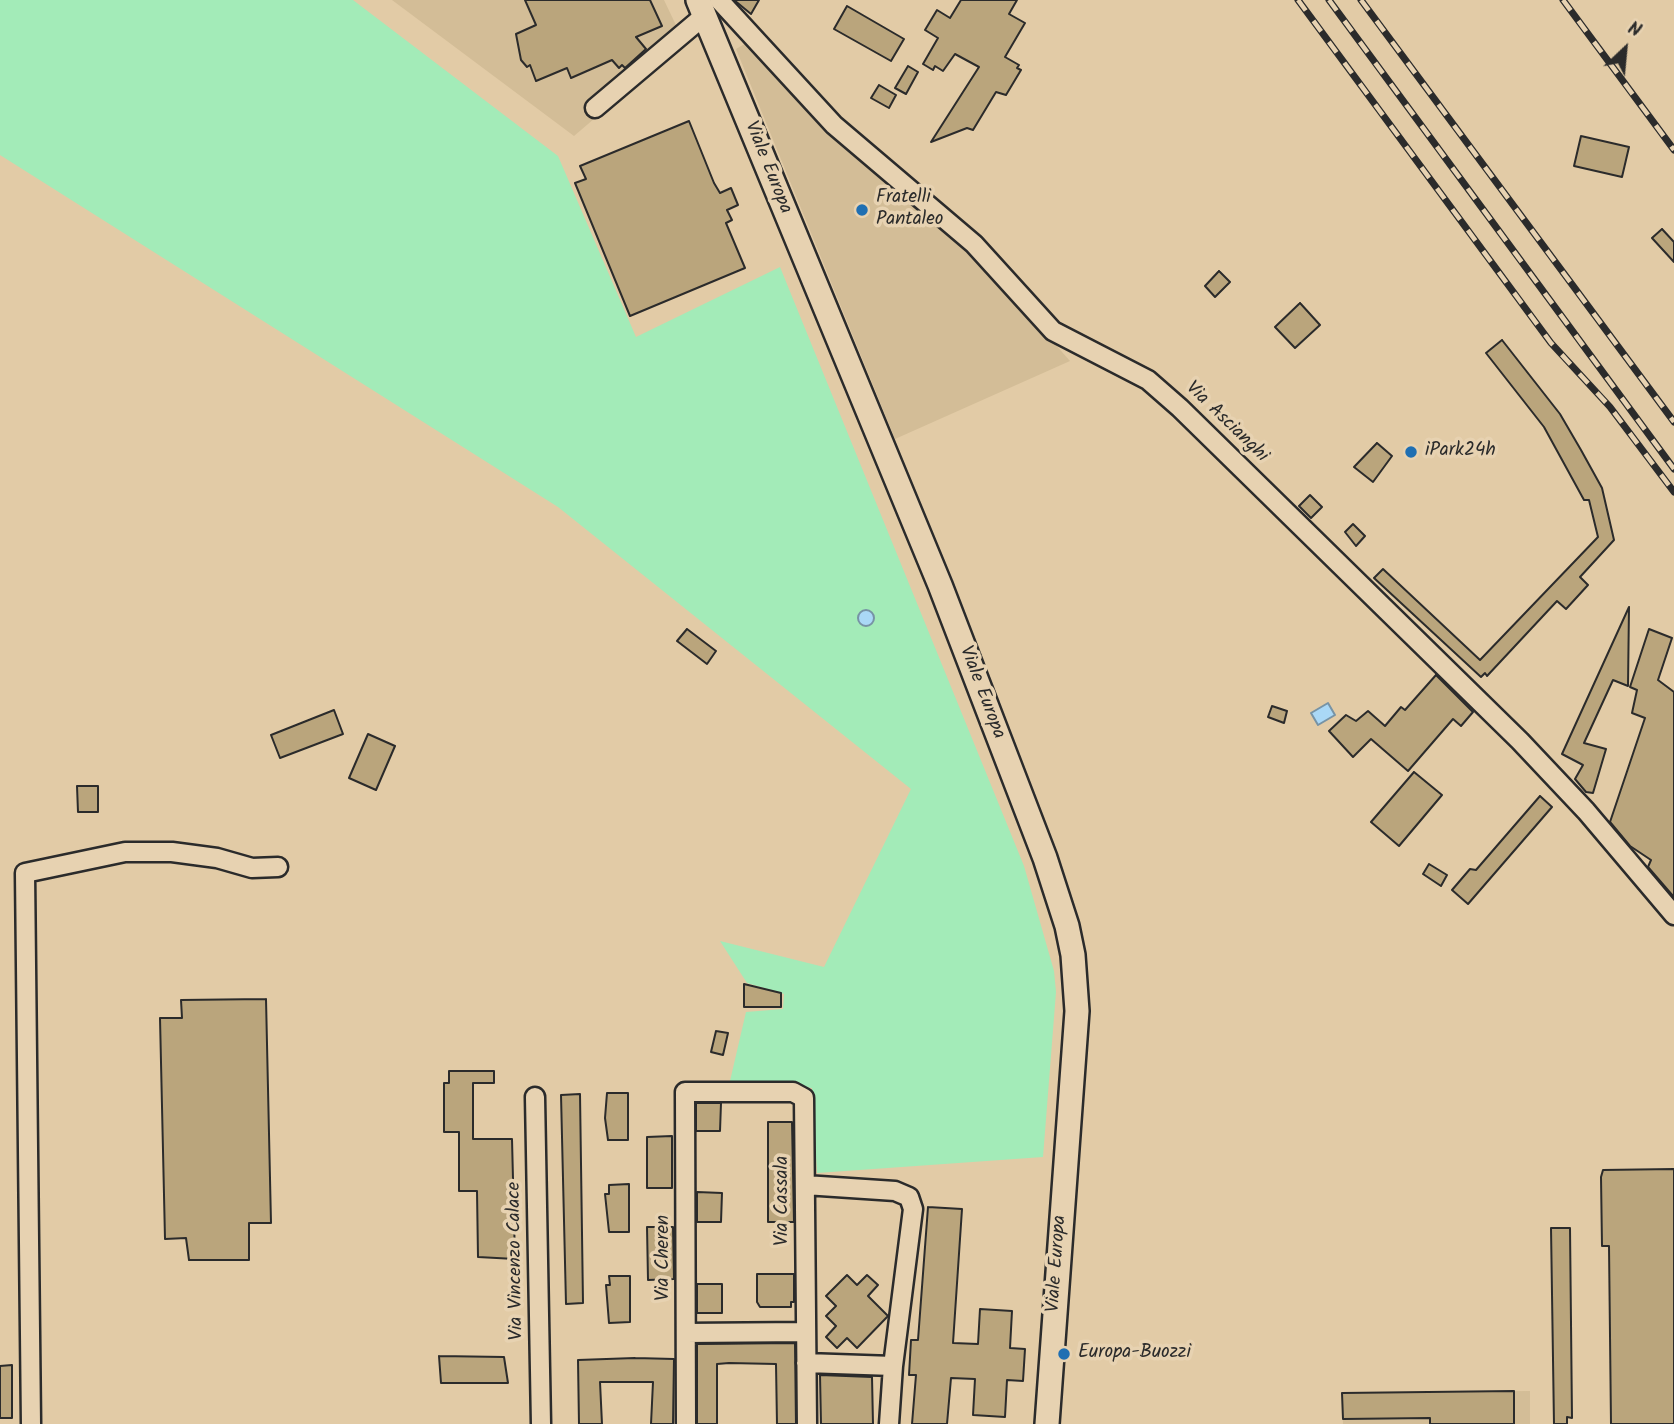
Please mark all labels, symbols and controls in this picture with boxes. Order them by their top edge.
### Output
north arrow [1590,14,1660,84]
text: N [1622,14,1646,46]
street label: Viale Europa [738,119,796,217]
place label: Fratelli Pantaleo [876,188,943,232]
marker: Fratelli Pantaleo [854,202,870,218]
street label: Via Ascianghi [1180,378,1272,468]
place label: iPark24h [1425,441,1496,463]
marker: iPark24h [1403,444,1419,460]
street label: Viale Europa [953,643,1009,743]
street label: Via Cassala [773,1156,795,1246]
street label: Via Vincenzo Calace [504,1182,530,1340]
street label: Via Cheren [654,1215,676,1301]
street label: Viale Europa [1043,1215,1073,1313]
place label: Europa-Buozzi [1078,1343,1191,1365]
marker: Europa-Buozzi [1056,1346,1072,1362]

